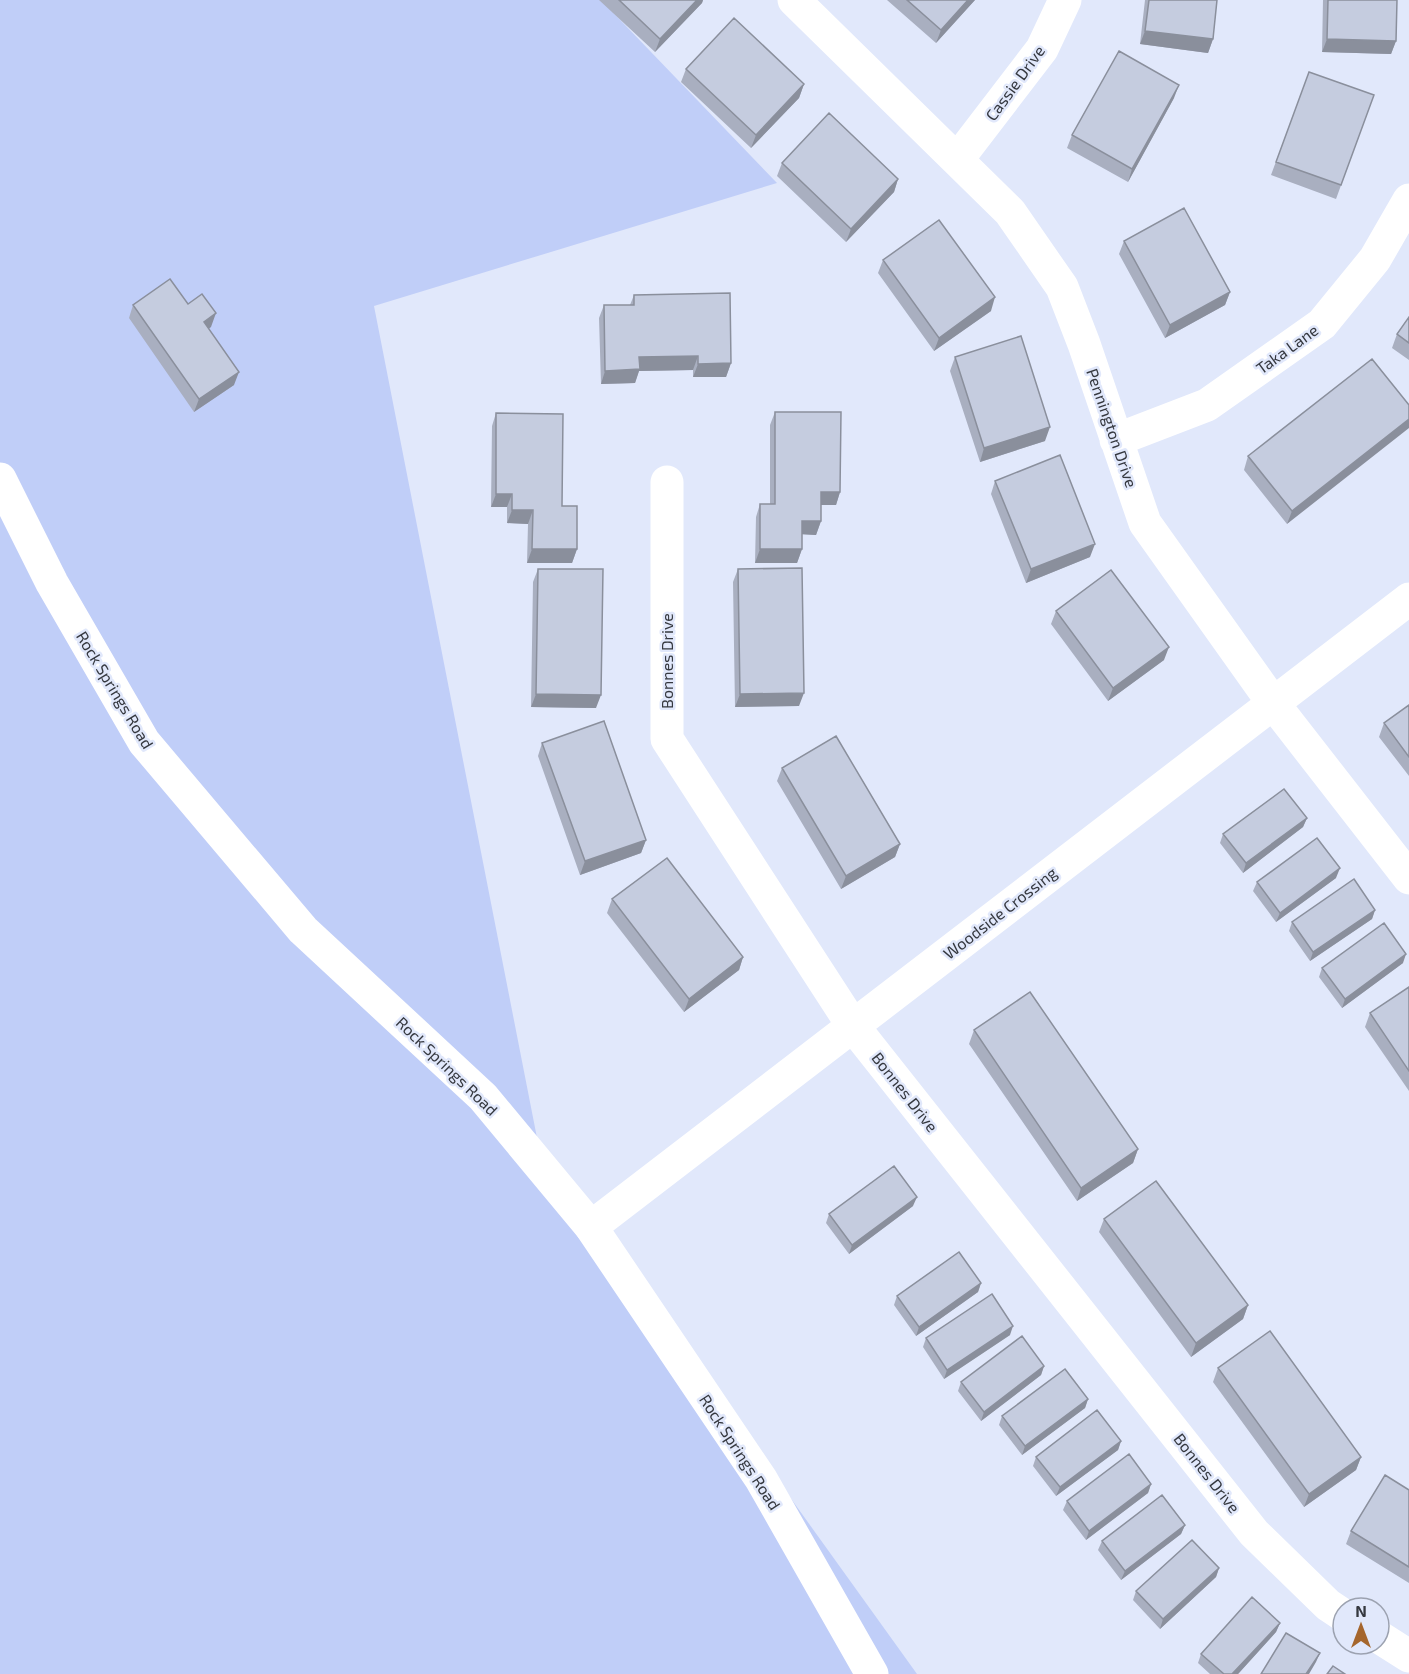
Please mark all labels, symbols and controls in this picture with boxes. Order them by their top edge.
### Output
street label: Cassie Drive [981,41,1048,124]
street label: Taka Lane [1252,320,1321,377]
street label: Pennington Drive [1083,366,1142,490]
street label: Bonnes Drive [657,613,676,709]
street label: Rock Springs Road [73,628,158,752]
street label: Woodside Crossing [939,862,1060,963]
street label: Rock Springs Road [393,1012,502,1119]
street label: Bonnes Drive [868,1048,942,1135]
street label: Rock Springs Road [696,1390,785,1513]
street label: Bonnes Drive [1170,1429,1244,1516]
north arrow [1331,1596,1391,1656]
text: N [1355,1601,1367,1620]

